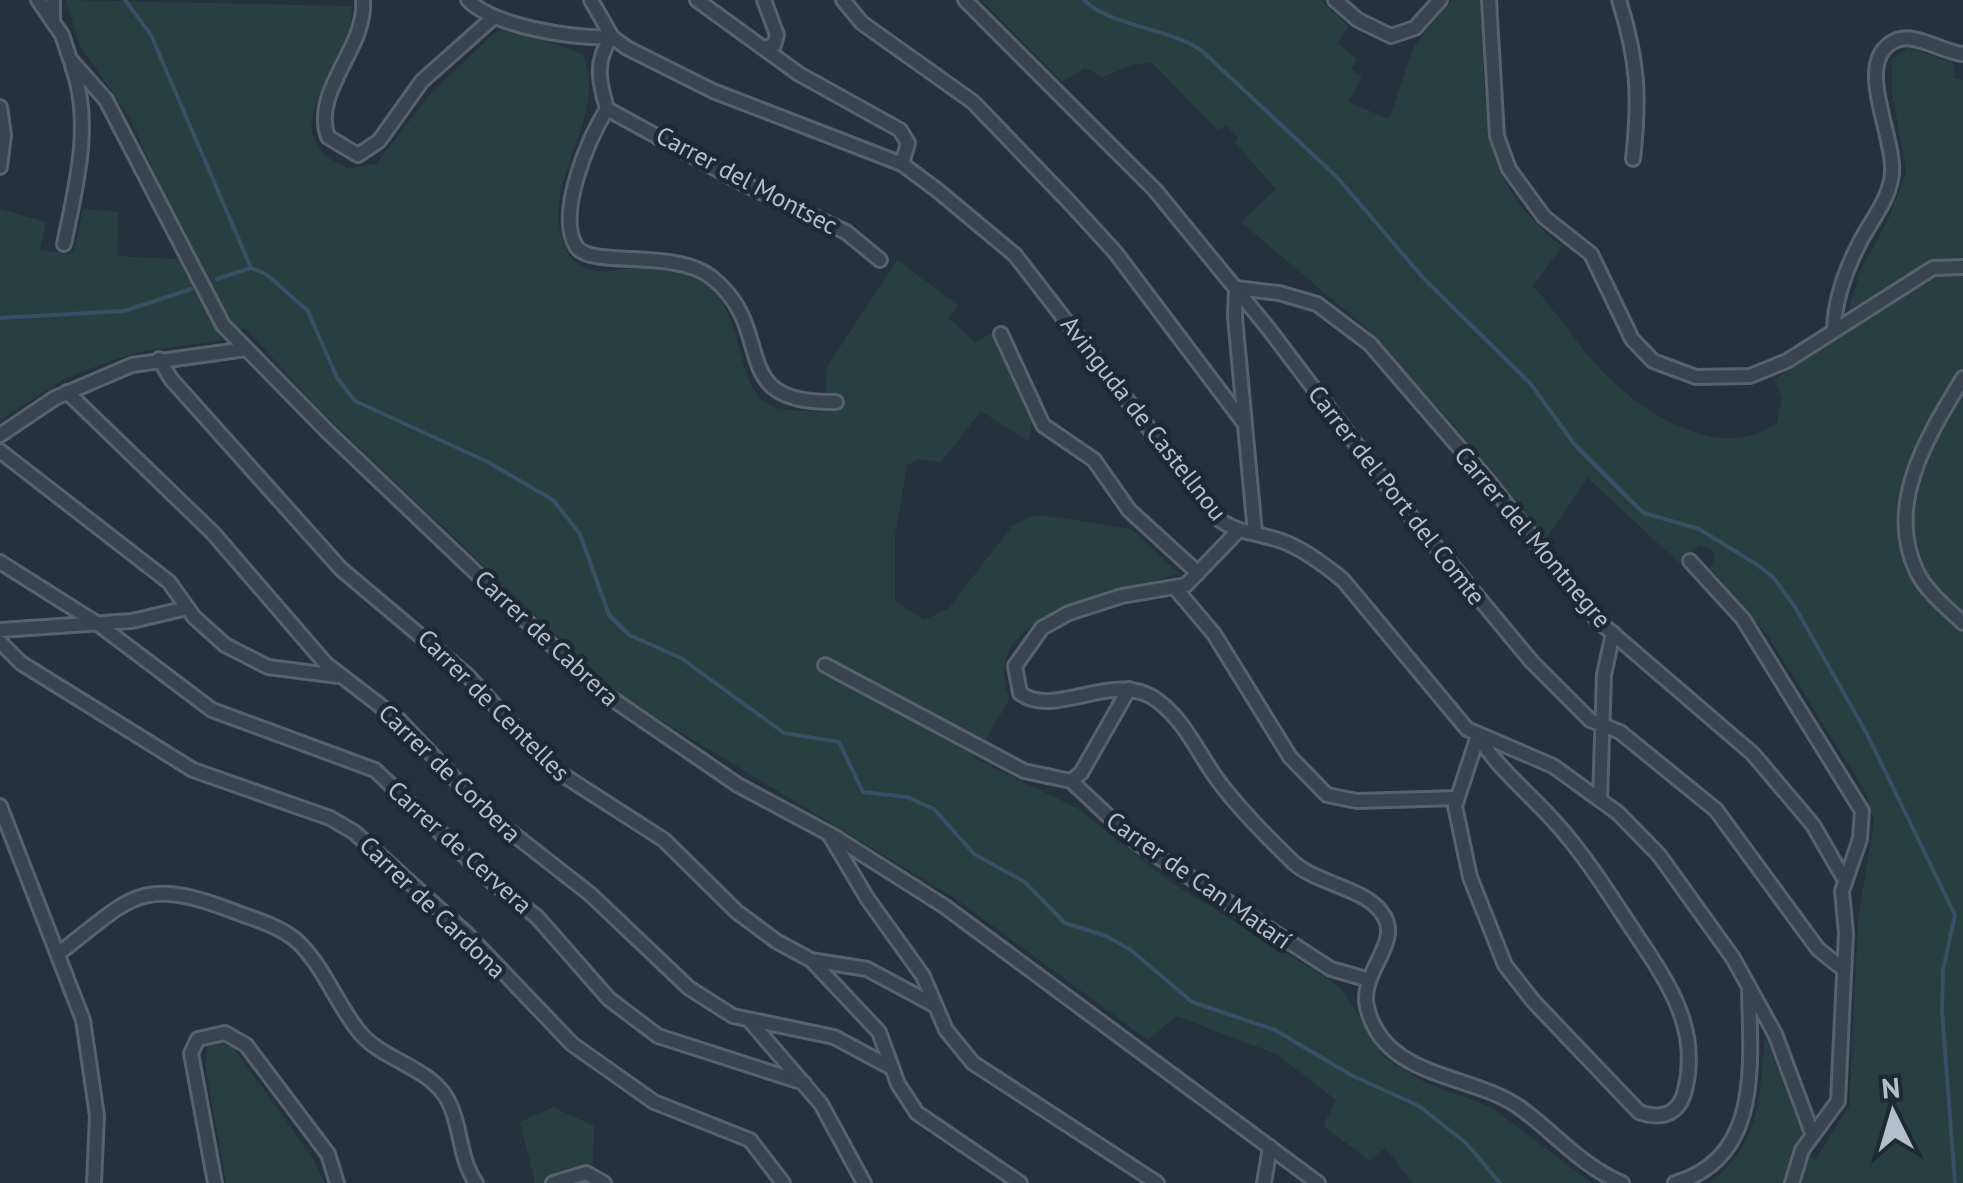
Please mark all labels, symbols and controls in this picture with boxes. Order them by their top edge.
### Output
street label: Carrer del Montsec [651,119,843,241]
street label: Avinguda de Castellnou [1054,309,1234,527]
street label: Carrer del Port del Comte [1301,379,1493,611]
street label: Carrer del Montnegre [1448,440,1618,634]
street label: Carrer de Cabrera [468,563,626,713]
street label: Carrer de Centelles [411,622,577,788]
street label: Carrer de Corbera [372,697,528,849]
street label: Carrer de Cervera [381,774,539,920]
street label: Carrer de Can Matarí [1100,804,1298,956]
street label: Carrer de Cardona [353,829,513,985]
north arrow [1843,1063,1943,1163]
text: N [1880,1068,1902,1107]

